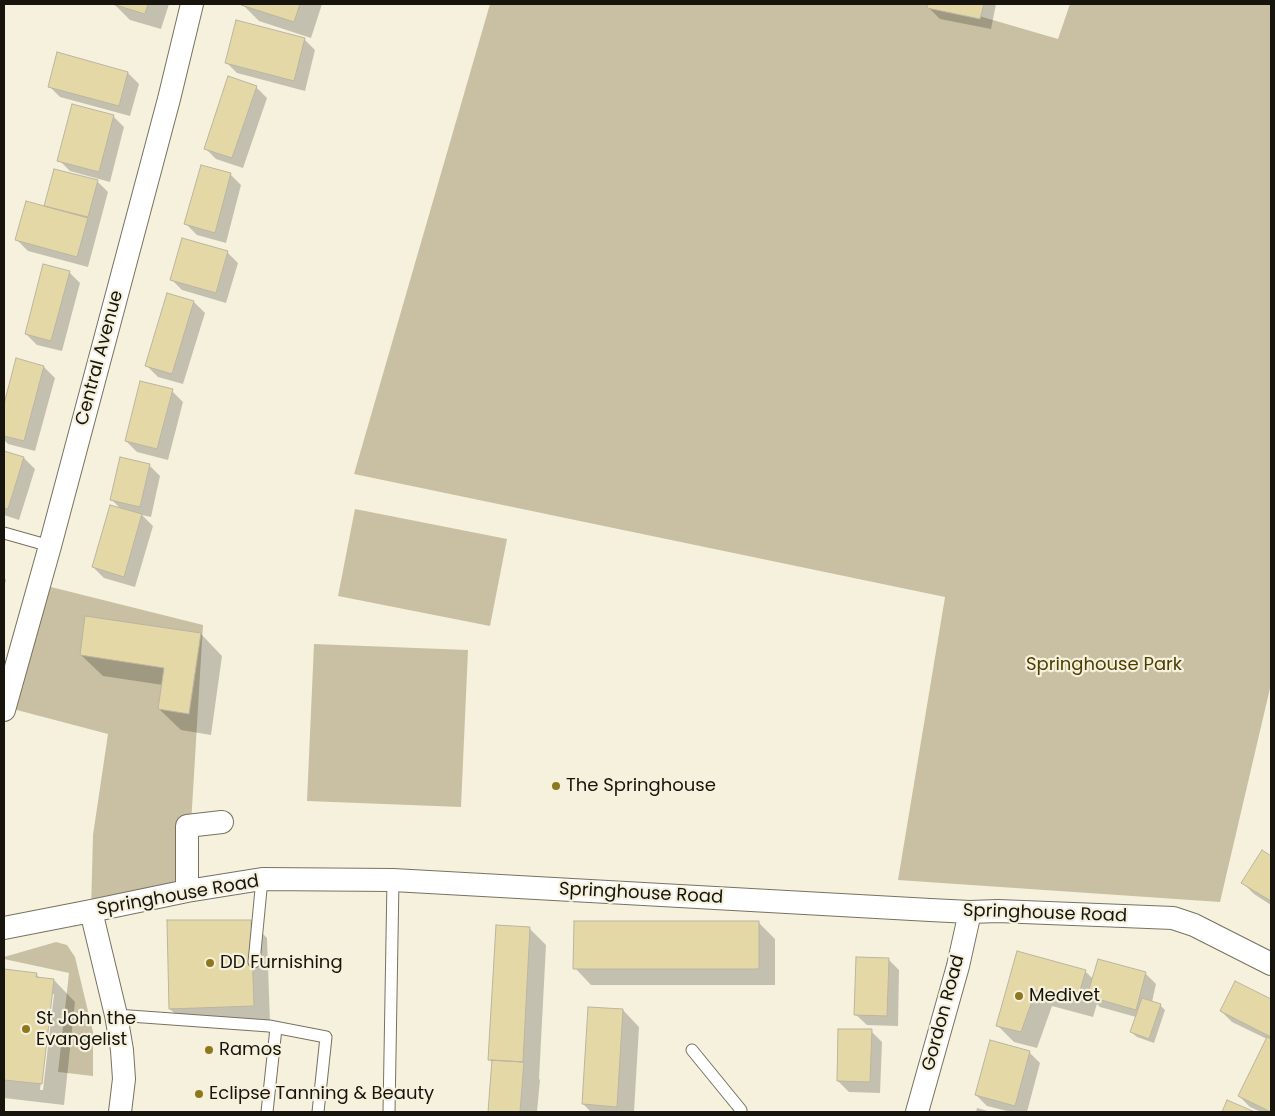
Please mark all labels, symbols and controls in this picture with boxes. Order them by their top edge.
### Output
street label: Central Avenue [72,288,128,428]
park label: Springhouse Park [1026,654,1182,676]
place label: The Springhouse [566,775,716,797]
marker: The Springhouse [550,780,562,792]
street label: Springhouse Road [95,871,261,921]
street label: Springhouse Road [558,879,724,909]
street label: Springhouse Road [963,900,1127,928]
place label: DD Furnishing [220,952,343,974]
street label: Gordon Road [918,953,970,1073]
marker: DD Furnishing [204,957,216,969]
place label: Medivet [1029,985,1100,1007]
marker: Medivet [1013,990,1025,1002]
place label: St John the Evangelist [36,1008,136,1050]
marker: St John the Evangelist [20,1023,32,1035]
place label: Ramos [219,1039,282,1061]
marker: Ramos [203,1044,215,1056]
place label: Eclipse Tanning & Beauty [209,1083,434,1105]
marker: Eclipse Tanning & Beauty [193,1088,205,1100]

